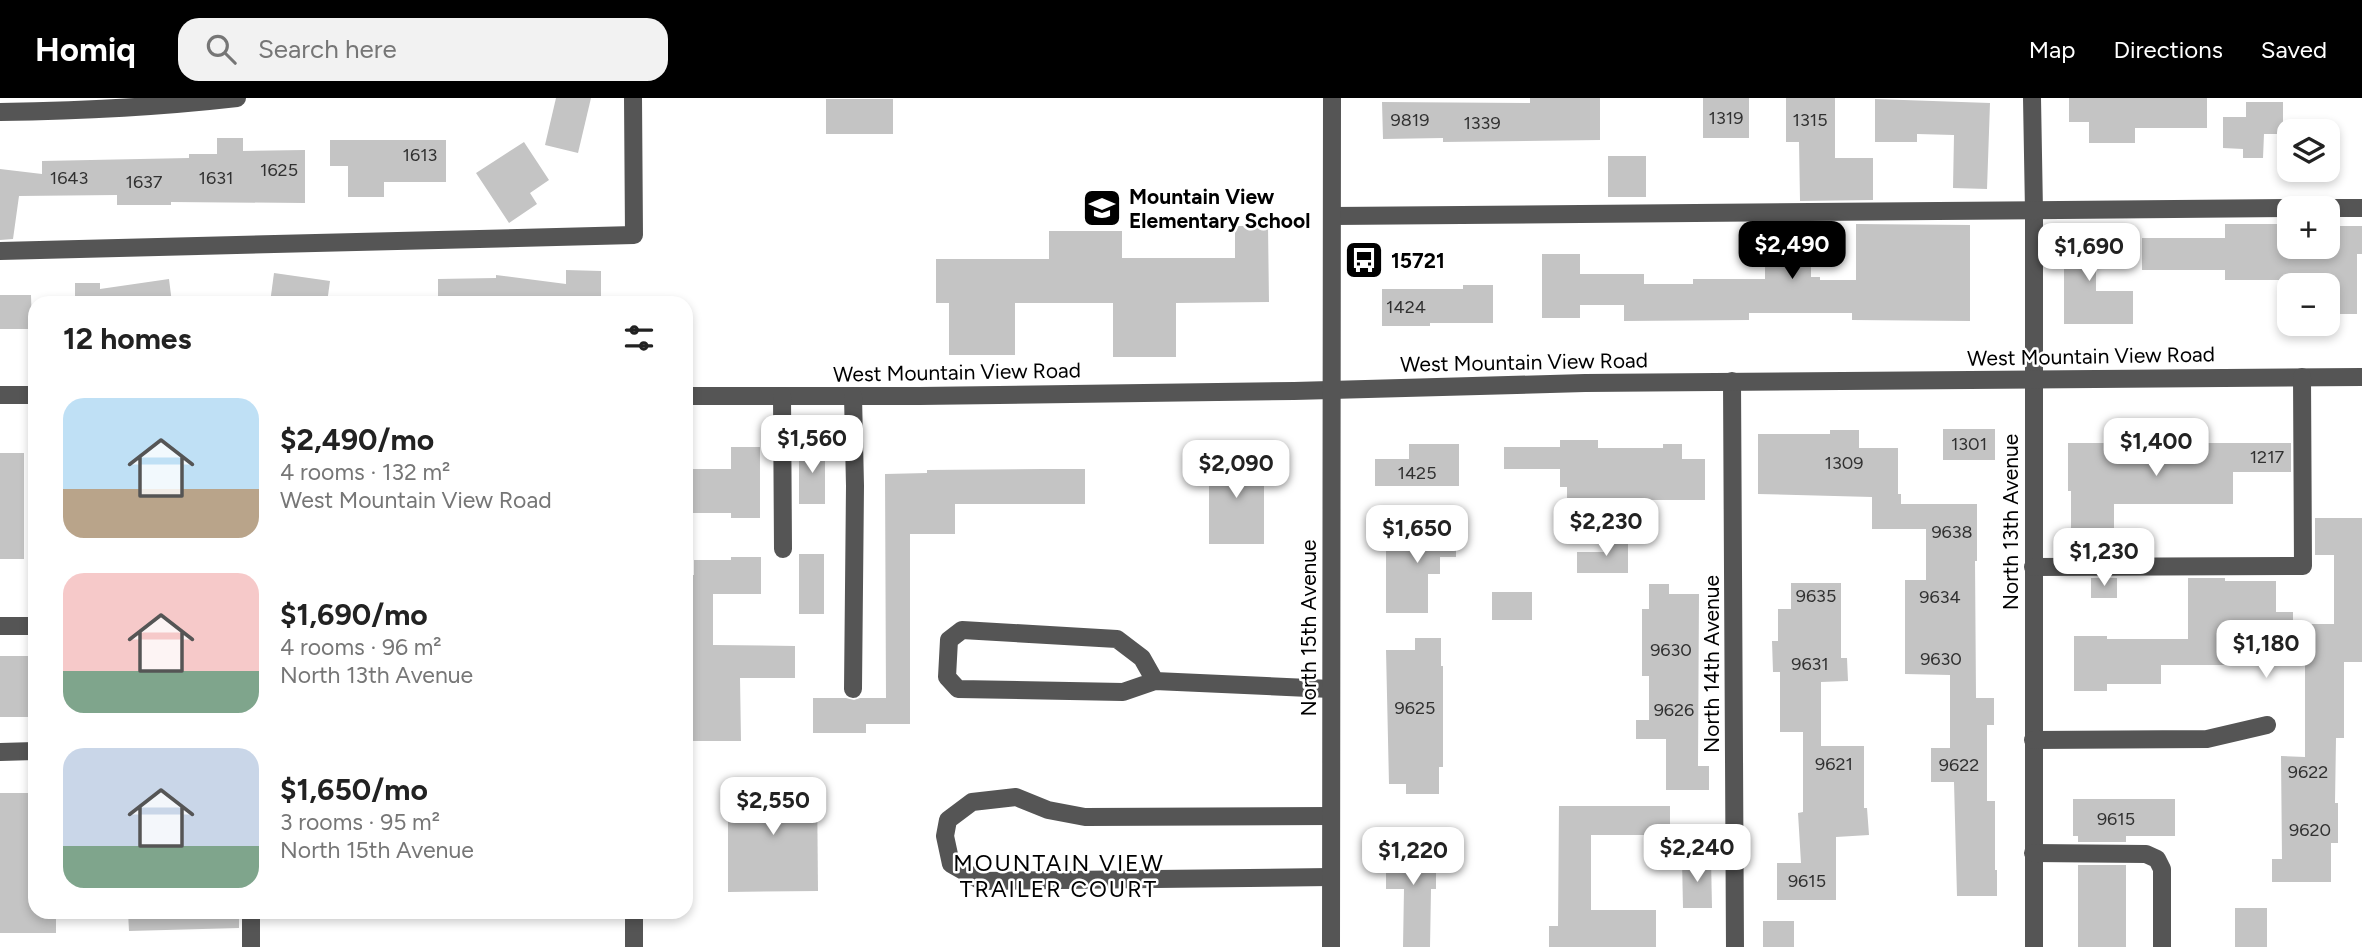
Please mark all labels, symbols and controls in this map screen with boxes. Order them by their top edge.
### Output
search box [178,18,668,81]
text: Homiq [35,30,136,69]
icon: search [202,30,240,68]
text: Search here [258,33,397,65]
text: Map [2029,35,2075,64]
text: Directions [2113,35,2223,64]
text: Saved [2261,35,2327,64]
house number: 1319 [1709,107,1743,129]
house number: 9819 [1391,109,1429,131]
house number: 1315 [1792,109,1828,131]
house number: 1339 [1463,112,1501,134]
map controls [2277,119,2340,336]
button: layers [2277,119,2340,182]
house number: 1613 [403,144,437,166]
house number: 1625 [260,159,298,181]
house number: 1643 [50,167,88,189]
house number: 1631 [199,167,233,189]
house number: 1637 [125,171,163,193]
place label: Mountain View Elementary School [1129,184,1310,233]
school or university icon: Mountain View Elementary School [1081,187,1123,229]
button: + [2277,196,2340,259]
pin: $2,490 [1735,222,1849,281]
pin: $1,690 [2032,223,2146,283]
text: $2,490 [1755,230,1829,258]
text: $1,690 [2054,232,2124,260]
bus stop icon: 15721 [1343,239,1385,281]
place label: 15721 [1391,248,1445,273]
button: − [2277,273,2340,336]
house number: 1424 [1386,296,1426,318]
icon: filters [620,319,658,357]
text: 12 homes [63,320,191,357]
street label: West Mountain View Road [1967,341,2215,371]
street label: West Mountain View Road [1400,347,1648,377]
street label: West Mountain View Road [833,357,1081,387]
pin: $1,560 [755,416,869,475]
pin: $1,400 [2099,418,2213,478]
text: $2,490/mo [280,421,434,458]
text: $1,560 [777,424,847,452]
icon: home [119,426,203,510]
text: $1,400 [2120,427,2192,455]
house number: 1301 [1951,433,1987,455]
street label: North 13th Avenue [1998,434,2023,610]
pin: $2,090 [1179,440,1293,500]
house number: 1217 [2250,446,2285,468]
text: $2,090 [1198,449,1274,477]
house number: 1309 [1825,452,1863,474]
text: 4 rooms · 132 m² [280,458,450,486]
house number: 1425 [1397,462,1437,484]
text: West Mountain View Road [280,486,552,514]
pin: $2,230 [1549,498,1663,558]
pin: $1,650 [1360,505,1474,565]
text: $2,230 [1570,507,1642,535]
text: $1,650 [1382,514,1452,542]
house number: 9638 [1931,521,1973,543]
pin: $1,230 [2047,528,2161,588]
text: $1,230 [2069,537,2139,565]
street label: North 15th Avenue [1296,540,1321,716]
street label: North 14th Avenue [1699,575,1724,753]
house number: 9635 [1796,585,1836,607]
house number: 9634 [1919,586,1961,608]
text: $1,690/mo [280,596,428,633]
icon: home [119,601,203,685]
pin: $1,180 [2209,620,2323,680]
text: $1,180 [2232,629,2300,657]
text: 4 rooms · 96 m² [280,633,442,661]
house number: 9630 [1650,639,1692,661]
house number: 9630 [1920,648,1962,670]
house number: 9631 [1791,653,1829,675]
text: North 13th Avenue [280,661,473,689]
house number: 9625 [1395,697,1435,719]
house number: 9626 [1654,699,1694,721]
house number: 9621 [1815,753,1853,775]
house number: 9622 [1939,754,1979,776]
house number: 9622 [2288,761,2328,783]
text: $1,650/mo [280,771,428,808]
icon: home [119,776,203,860]
pin: $2,550 [716,778,830,837]
text: $2,550 [736,786,810,814]
text: 3 rooms · 95 m² [280,808,440,836]
house number: 9615 [2097,808,2135,830]
house number: 9620 [2289,819,2331,841]
pin: $2,240 [1640,824,1754,884]
pin: $1,220 [1356,828,1470,887]
text: $2,240 [1660,833,1734,861]
text: North 15th Avenue [280,836,474,864]
text: $1,220 [1378,836,1448,864]
district label: MOUNTAIN VIEW TRAILER COURT [953,849,1165,903]
house number: 9615 [1788,870,1826,892]

